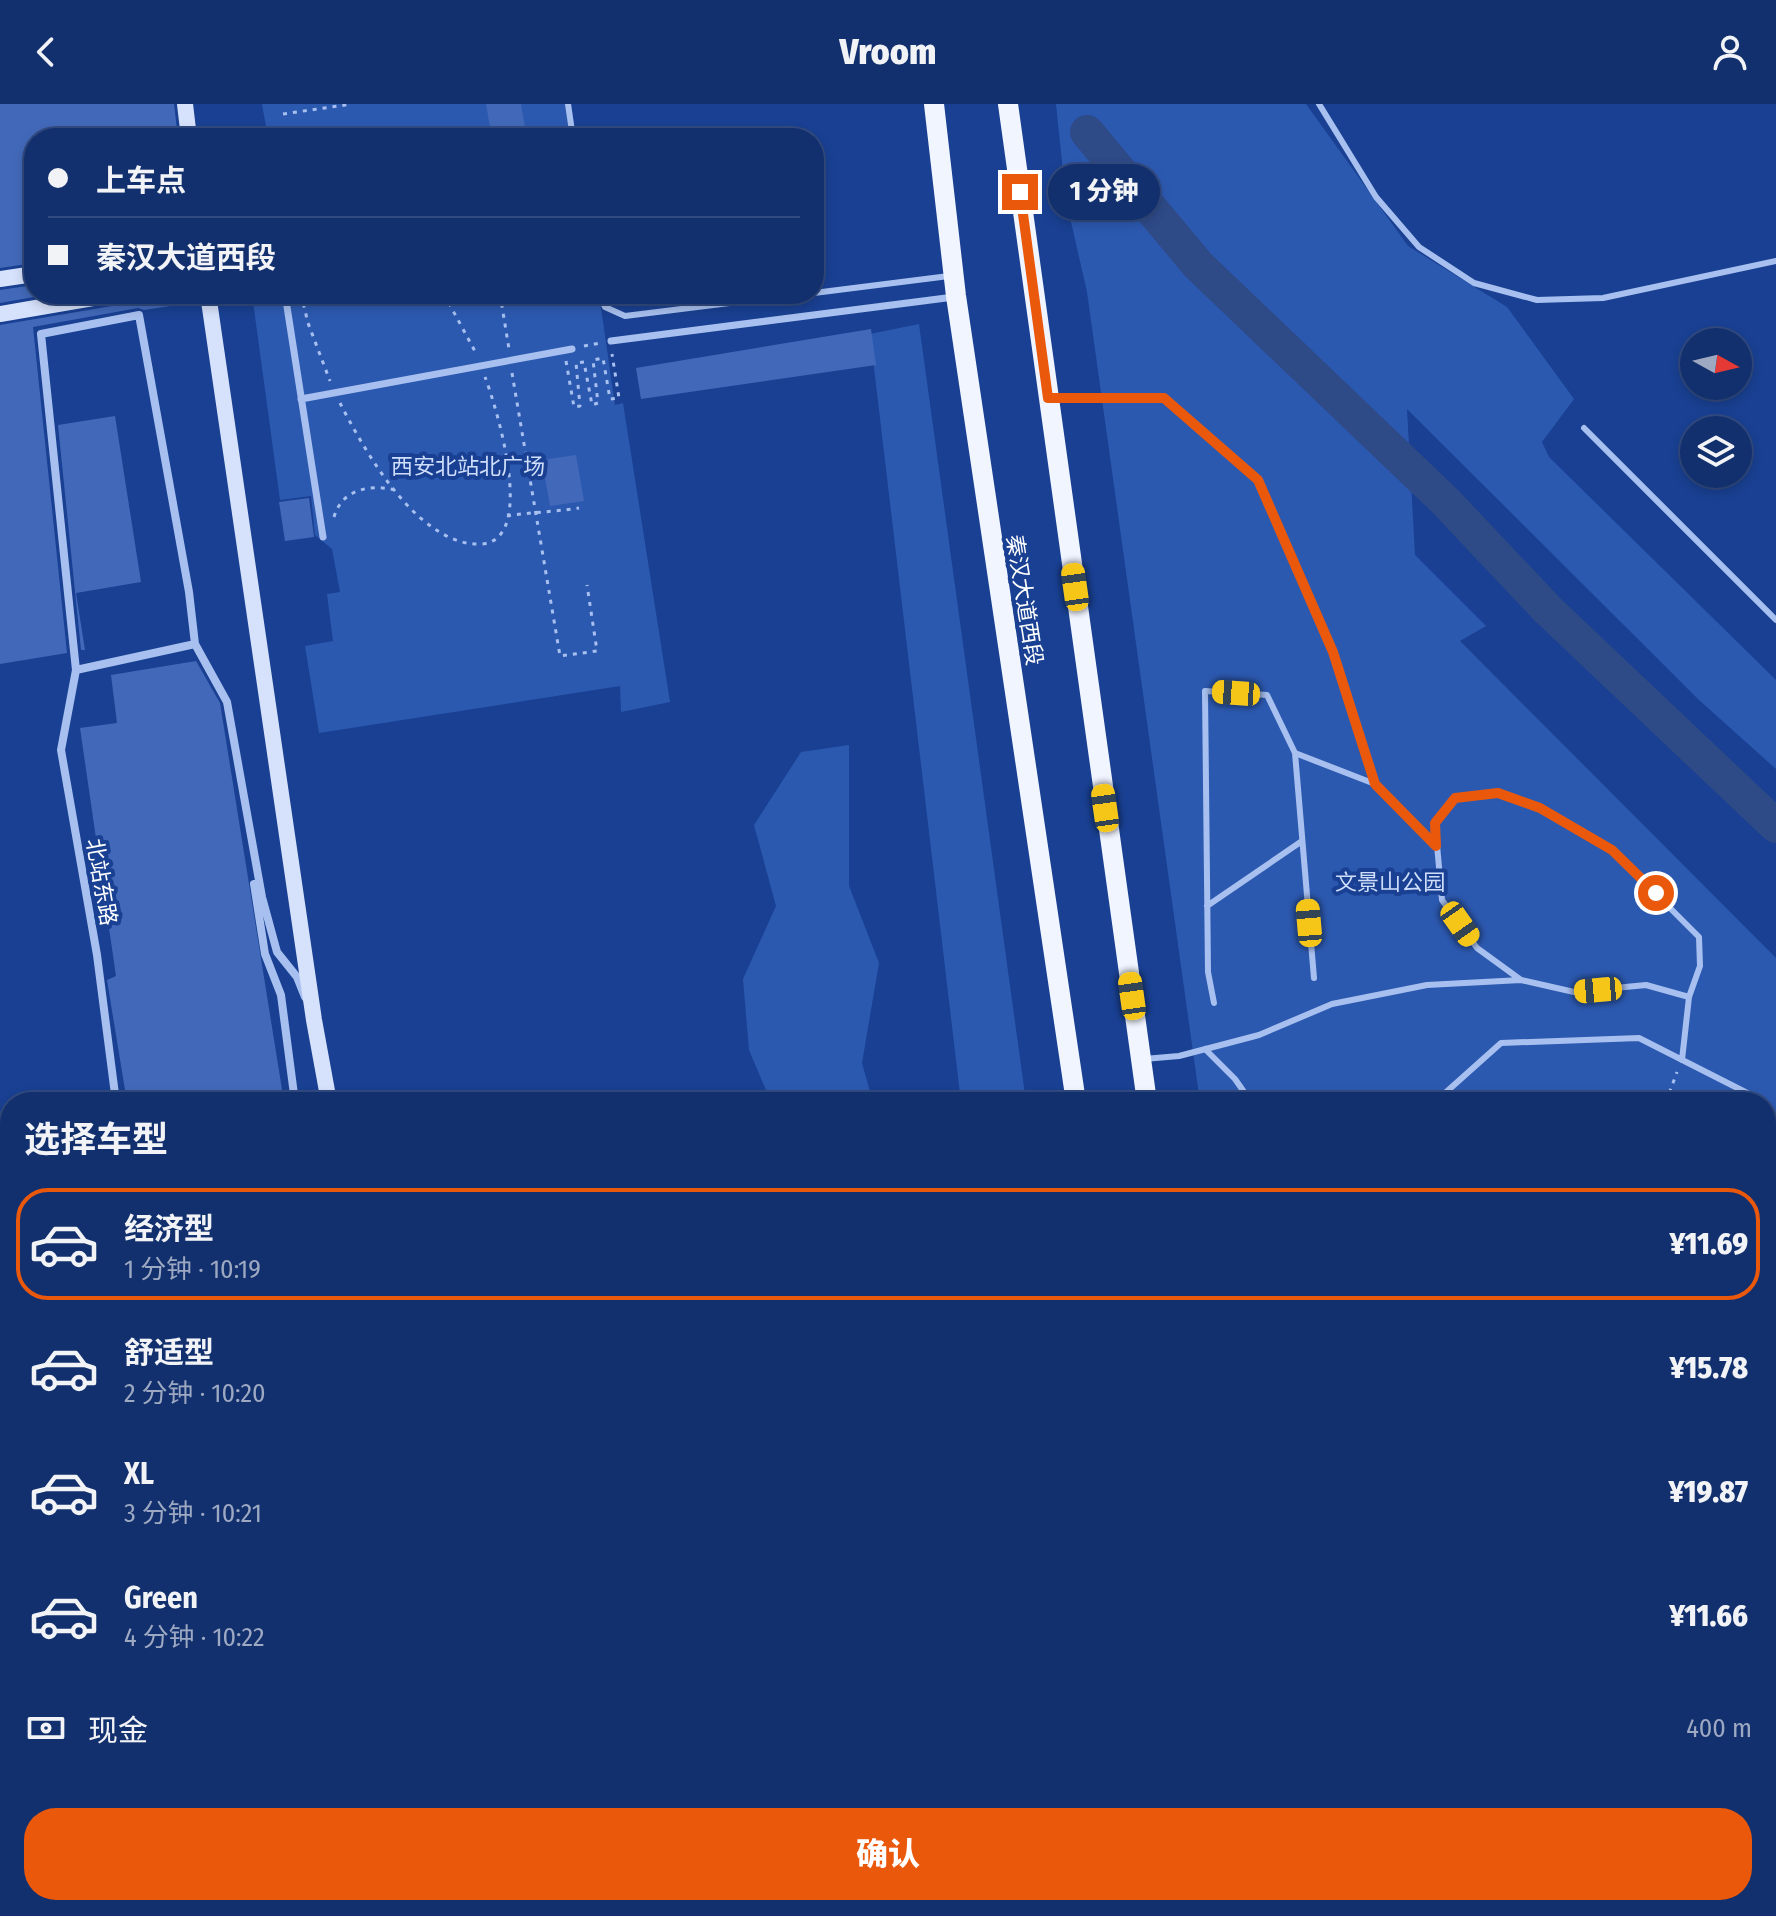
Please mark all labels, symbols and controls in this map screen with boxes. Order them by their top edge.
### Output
icon: back [24,30,68,74]
text: Vroom [839,30,937,74]
icon: person [1708,30,1752,74]
text: 上车点 [96,163,186,199]
callout: 1 分钟 [1048,164,1160,220]
route end [1002,174,1038,210]
text: 1 分钟 [1070,176,1138,207]
text: 秦汉大道西段 [96,240,276,276]
north arrow [1680,328,1752,400]
map controls [1680,328,1752,488]
button: layers [1680,416,1752,488]
park label: 西安北站北广场 [391,453,545,480]
street label: 秦汉大道西段 [1001,533,1048,667]
car [1060,562,1090,612]
car [1211,679,1261,707]
car [1090,783,1120,833]
street label: 北站东路 [81,836,122,928]
park label: 文景山公园 [1335,869,1445,896]
route start [1638,875,1674,911]
car [1436,897,1484,951]
car [1295,898,1323,948]
car [1117,971,1147,1021]
car [1573,976,1623,1004]
text: 选择车型 [24,1118,168,1162]
icon: car [28,1208,100,1280]
text: 经济型 [124,1211,214,1247]
text: ¥11.69 [1670,1226,1748,1262]
text: 1 分钟 · 10:19 [124,1254,261,1285]
icon: car [28,1332,100,1404]
text: 舒适型 [124,1335,214,1371]
text: ¥15.78 [1669,1350,1748,1386]
text: 2 分钟 · 10:20 [124,1378,266,1409]
icon: car [28,1456,100,1528]
text: XL [124,1456,154,1492]
text: ¥19.87 [1669,1474,1748,1510]
text: 3 分钟 · 10:21 [124,1498,262,1529]
icon: car [28,1580,100,1652]
text: Green [124,1580,198,1616]
text: ¥11.66 [1669,1598,1748,1634]
text: 4 分钟 · 10:22 [124,1622,265,1653]
icon: cash [24,1706,68,1750]
text: 现金 [88,1713,148,1749]
text: 400 m [1686,1713,1752,1744]
button: 确认 [24,1808,1752,1900]

